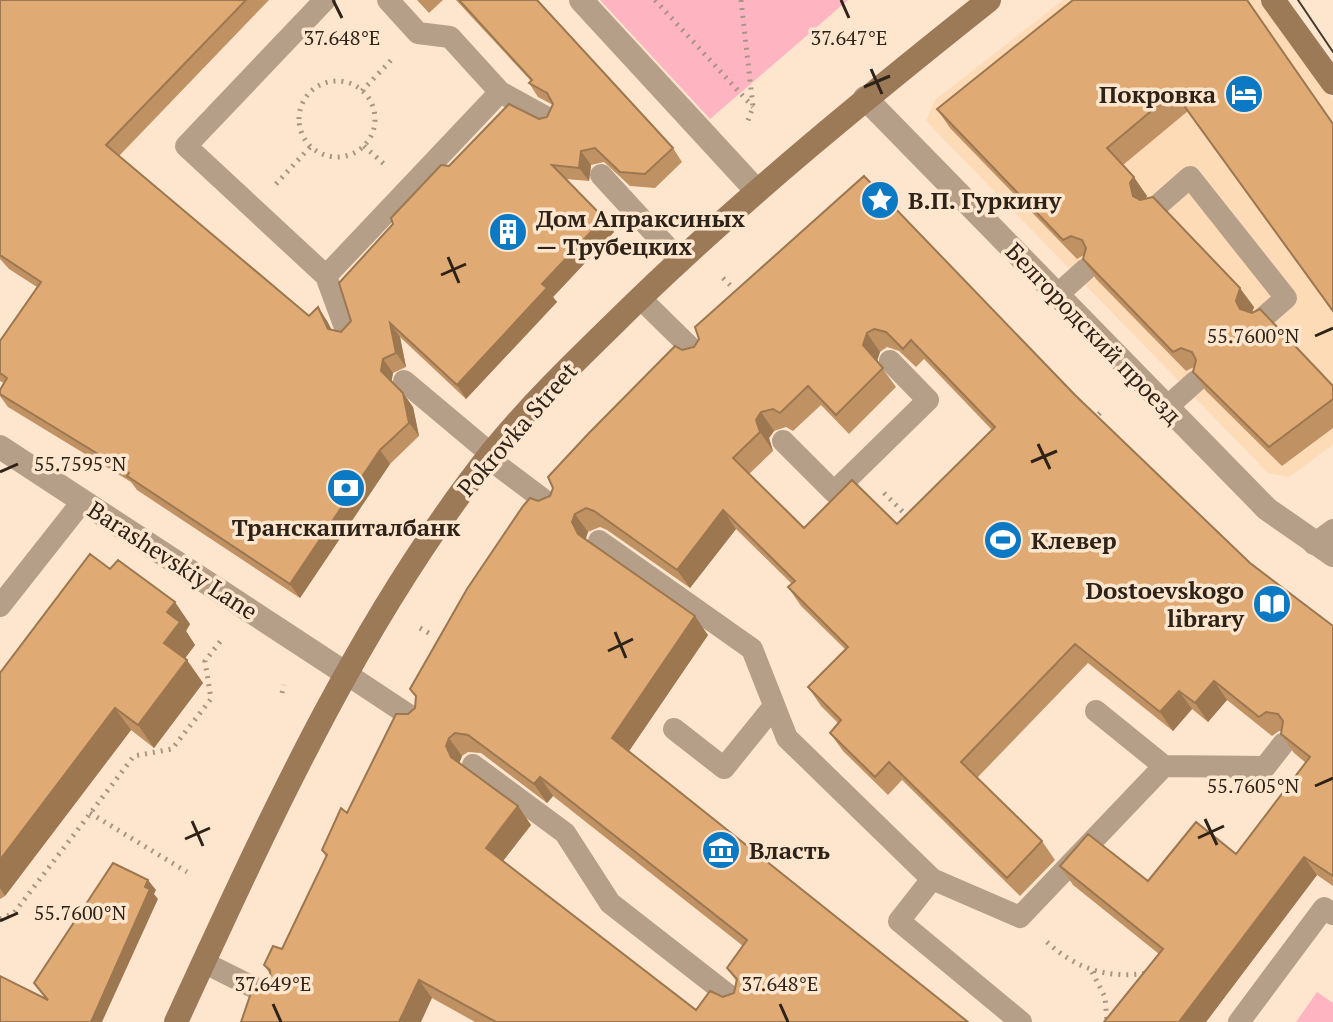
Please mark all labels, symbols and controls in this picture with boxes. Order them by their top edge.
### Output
text: 37.648°E [304,24,381,51]
text: 37.647°E [811,24,888,51]
hotel icon: Покровка [1223,73,1265,115]
place label: Покровка [1099,78,1217,110]
place icon: В.П. Гуркину [859,179,901,221]
place label: В.П. Гуркину [908,184,1062,216]
place label: Дом Апраксиных — Трубецких [536,202,745,262]
building icon: Дом Апраксиных — Трубецких [487,211,529,253]
street label: Белгородский проезд [999,235,1189,431]
text: 55.7600°N [1207,322,1300,349]
street label: Pokrovka Street [450,355,584,503]
text: 55.7595°N [34,450,127,477]
bank icon: Транскапиталбанк [325,467,367,509]
street label: Barashevskiy Lane [82,493,264,627]
place label: Транскапиталбанк [232,511,461,543]
sports icon: Клевер [982,519,1024,561]
place label: Клевер [1031,524,1117,556]
place label: Dostoevskogo library [1085,574,1245,634]
library icon: Dostoevskogo library [1251,583,1293,625]
text: 55.7605°N [1207,772,1300,799]
museum icon: Власть [700,829,742,871]
place label: Власть [749,834,830,866]
text: 55.7600°N [34,899,127,926]
text: 37.649°E [235,970,312,997]
text: 37.648°E [742,970,819,997]

